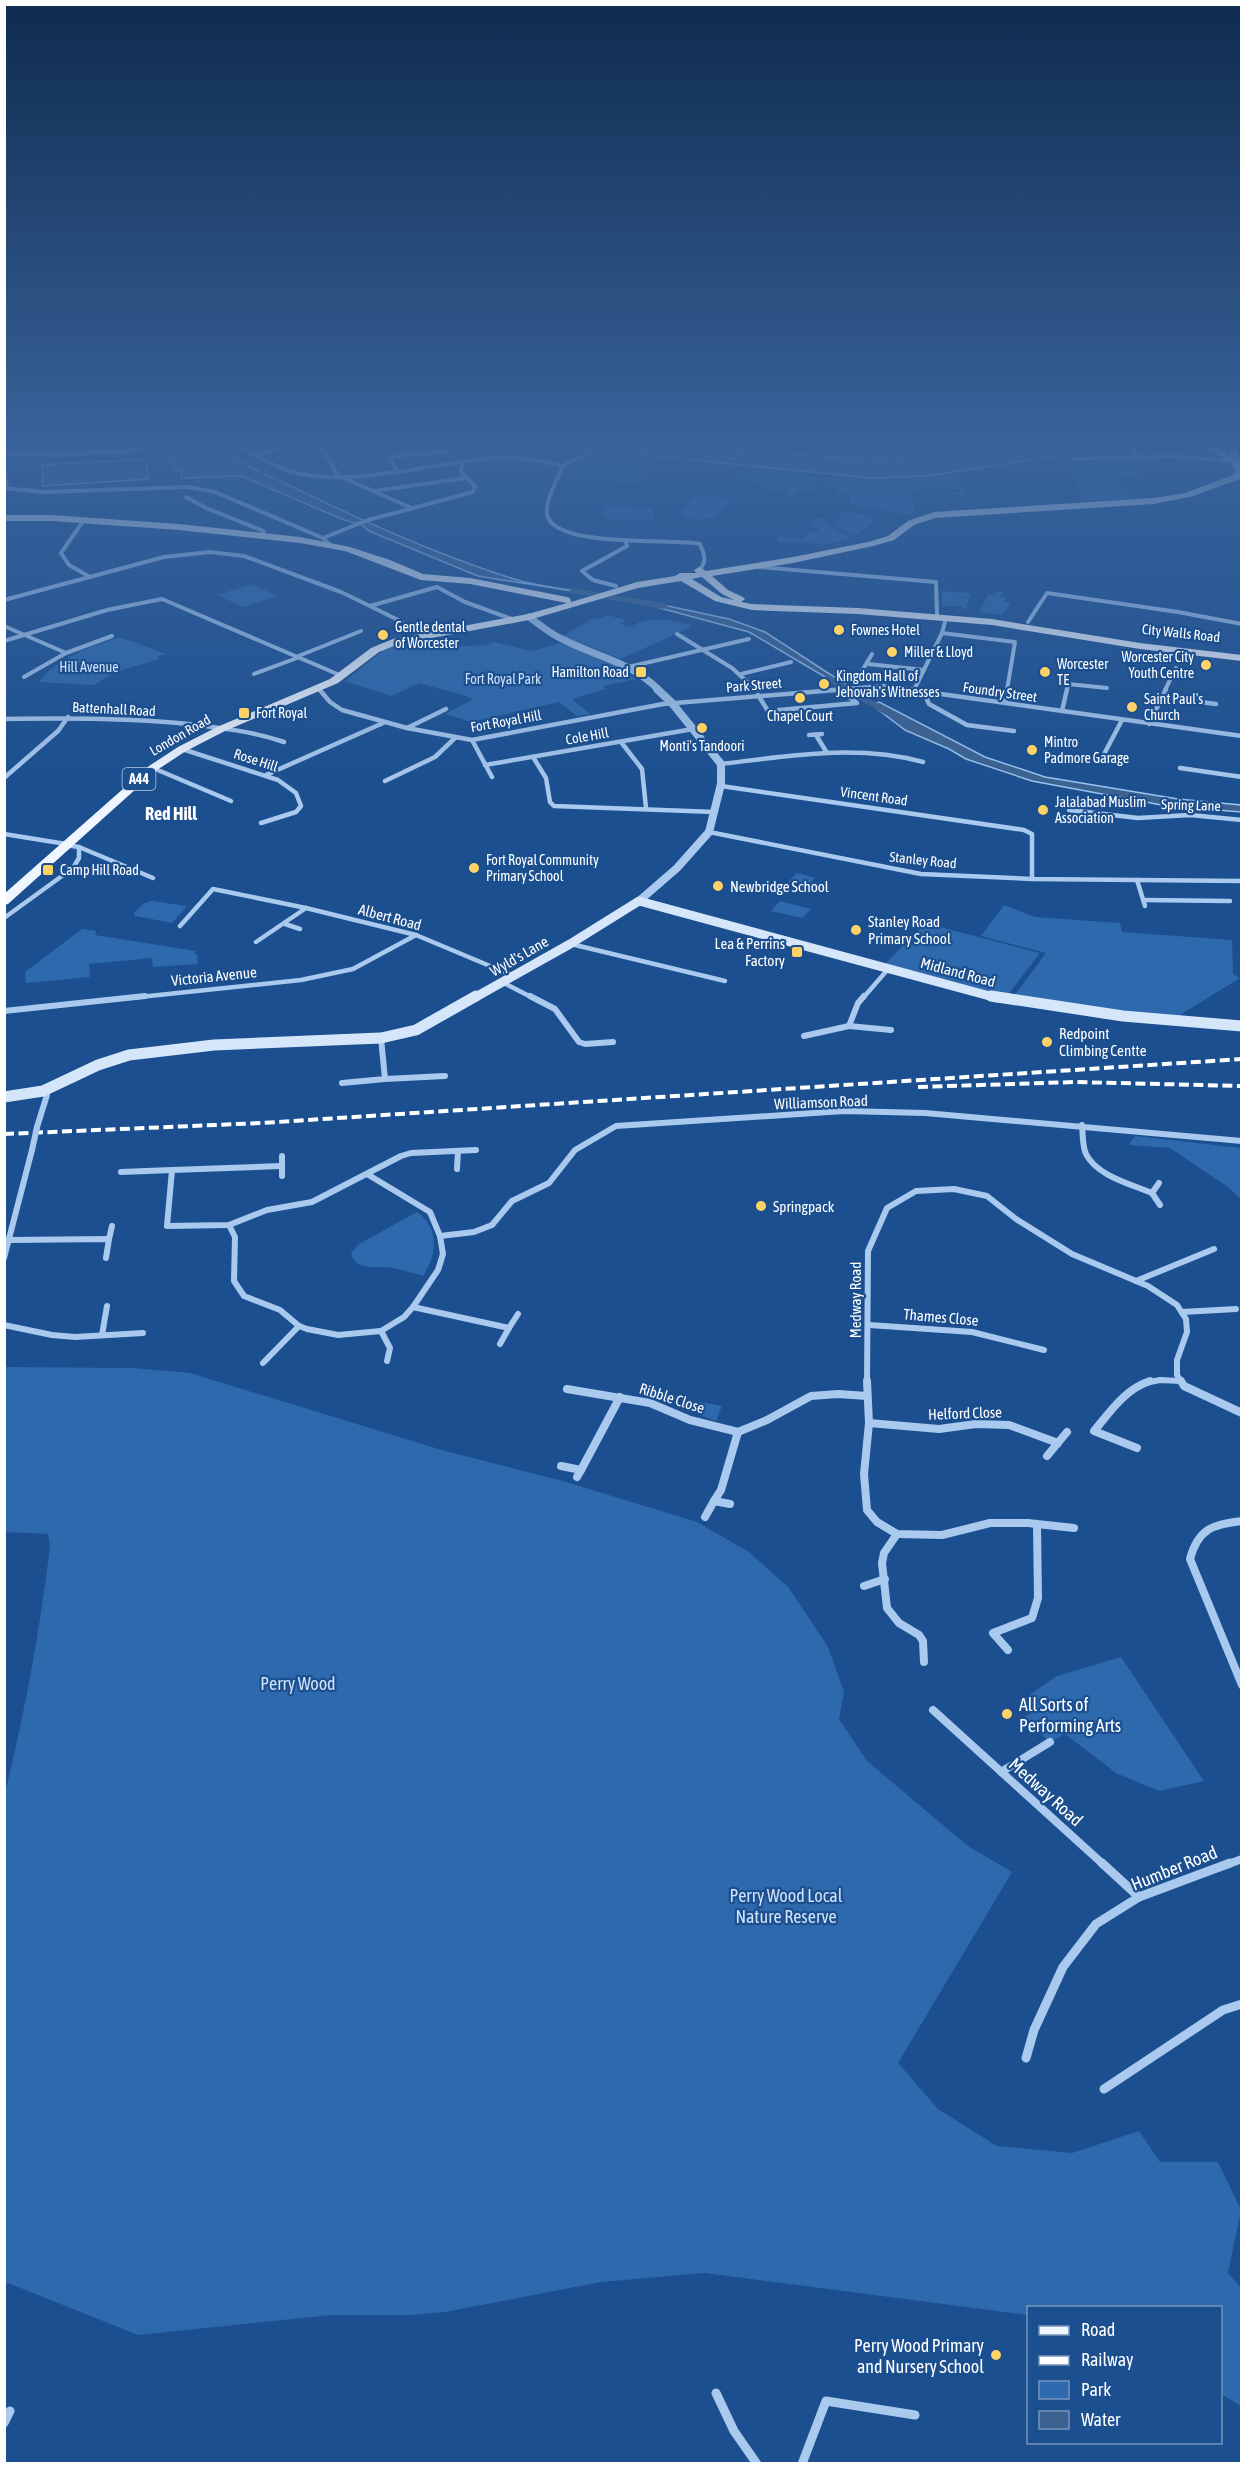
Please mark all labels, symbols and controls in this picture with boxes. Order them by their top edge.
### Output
place label: Gentle dental of Worcester [395,619,466,651]
street label: City Walls Road [1141,621,1221,645]
place label: Fownes Hotel [851,622,920,638]
marker: Fownes Hotel [832,623,846,637]
marker: Gentle dental of Worcester [376,628,390,642]
place label: Miller & Lloyd [904,644,973,660]
marker: Miller & Lloyd [885,645,899,659]
place label: Worcester City Youth Centre [1121,649,1194,681]
place label: Worcester TE [1057,656,1109,688]
marker: Worcester City Youth Centre [1199,658,1213,672]
park label: Hill Avenue [59,659,119,675]
place label: Hamilton Road [551,664,629,680]
marker: Hamilton Road [634,665,648,679]
marker: Worcester TE [1038,665,1052,679]
place label: Kingdom Hall of Jehovah's Witnesses [836,668,940,700]
park label: Fort Royal Park [465,671,541,687]
street label: Park Street [725,675,783,695]
marker: Kingdom Hall of Jehovah's Witnesses [817,677,831,691]
street label: Foundry Street [962,679,1038,705]
marker: Chapel Court [793,691,807,705]
place label: Saint Paul's Church [1144,691,1203,723]
street label: Battenhall Road [72,699,156,719]
marker: Saint Paul's Church [1125,700,1139,714]
place label: Fort Royal [256,705,307,721]
marker: Fort Royal [237,706,251,720]
street label: Fort Royal Hill [469,707,543,735]
place label: Chapel Court [767,708,833,724]
street label: London Road [147,711,213,759]
marker: Monti's Tandoori [695,721,709,735]
street label: Cole Hill [564,724,610,748]
place label: Mintro Padmore Garage [1044,734,1129,766]
place label: Monti's Tandoori [660,738,744,754]
marker: Mintro Padmore Garage [1025,743,1039,757]
street label: Rose Hill [232,745,280,775]
road number: A44 [122,768,156,790]
street label: Vincent Road [839,783,909,809]
place label: Jalalabad Muslim Association [1055,794,1146,826]
street label: Spring Lane [1161,796,1221,814]
district label: Red Hill [145,803,197,824]
marker: Jalalabad Muslim Association [1036,803,1050,817]
street label: Stanley Road [889,849,957,871]
place label: Fort Royal Community Primary School [486,852,599,884]
marker: Fort Royal Community Primary School [467,861,481,875]
place label: Camp Hill Road [60,862,139,878]
marker: Camp Hill Road [41,863,55,877]
place label: Newbridge School [730,878,829,895]
marker: Newbridge School [711,879,725,893]
street label: Albert Road [357,900,423,934]
place label: Stanley Road Primary School [868,913,951,947]
marker: Stanley Road Primary School [849,923,863,937]
street label: Wyld's Lane [487,932,551,980]
place label: Lea & Perrins Factory [715,935,785,969]
marker: Lea & Perrins Factory [790,945,804,959]
street label: Midland Road [919,954,997,990]
street label: Victoria Avenue [170,963,258,989]
place label: Redpoint Climbing Centte [1059,1025,1147,1059]
marker: Redpoint Climbing Centte [1040,1035,1054,1049]
street label: Williamson Road [774,1092,868,1112]
place label: Springpack [773,1198,835,1215]
marker: Springpack [754,1199,768,1213]
street label: Medway Road [847,1262,864,1338]
street label: Thames Close [903,1305,979,1329]
street label: Ribble Close [637,1379,707,1417]
street label: Helford Close [928,1403,1002,1423]
park label: Perry Wood [260,1673,336,1694]
place label: All Sorts of Performing Arts [1019,1694,1121,1736]
marker: All Sorts of Performing Arts [1000,1707,1014,1721]
street label: Medway Road [1005,1753,1087,1831]
street label: Humber Road [1128,1841,1220,1895]
park label: Perry Wood Local Nature Reserve [730,1885,843,1927]
legend [1027,2306,1222,2444]
text: Road [1081,2319,1115,2340]
place label: Perry Wood Primary and Nursery School [854,2335,984,2377]
marker: Perry Wood Primary and Nursery School [989,2348,1003,2362]
text: Railway [1081,2349,1133,2370]
text: Park [1081,2379,1111,2400]
text: Water [1081,2409,1121,2430]

